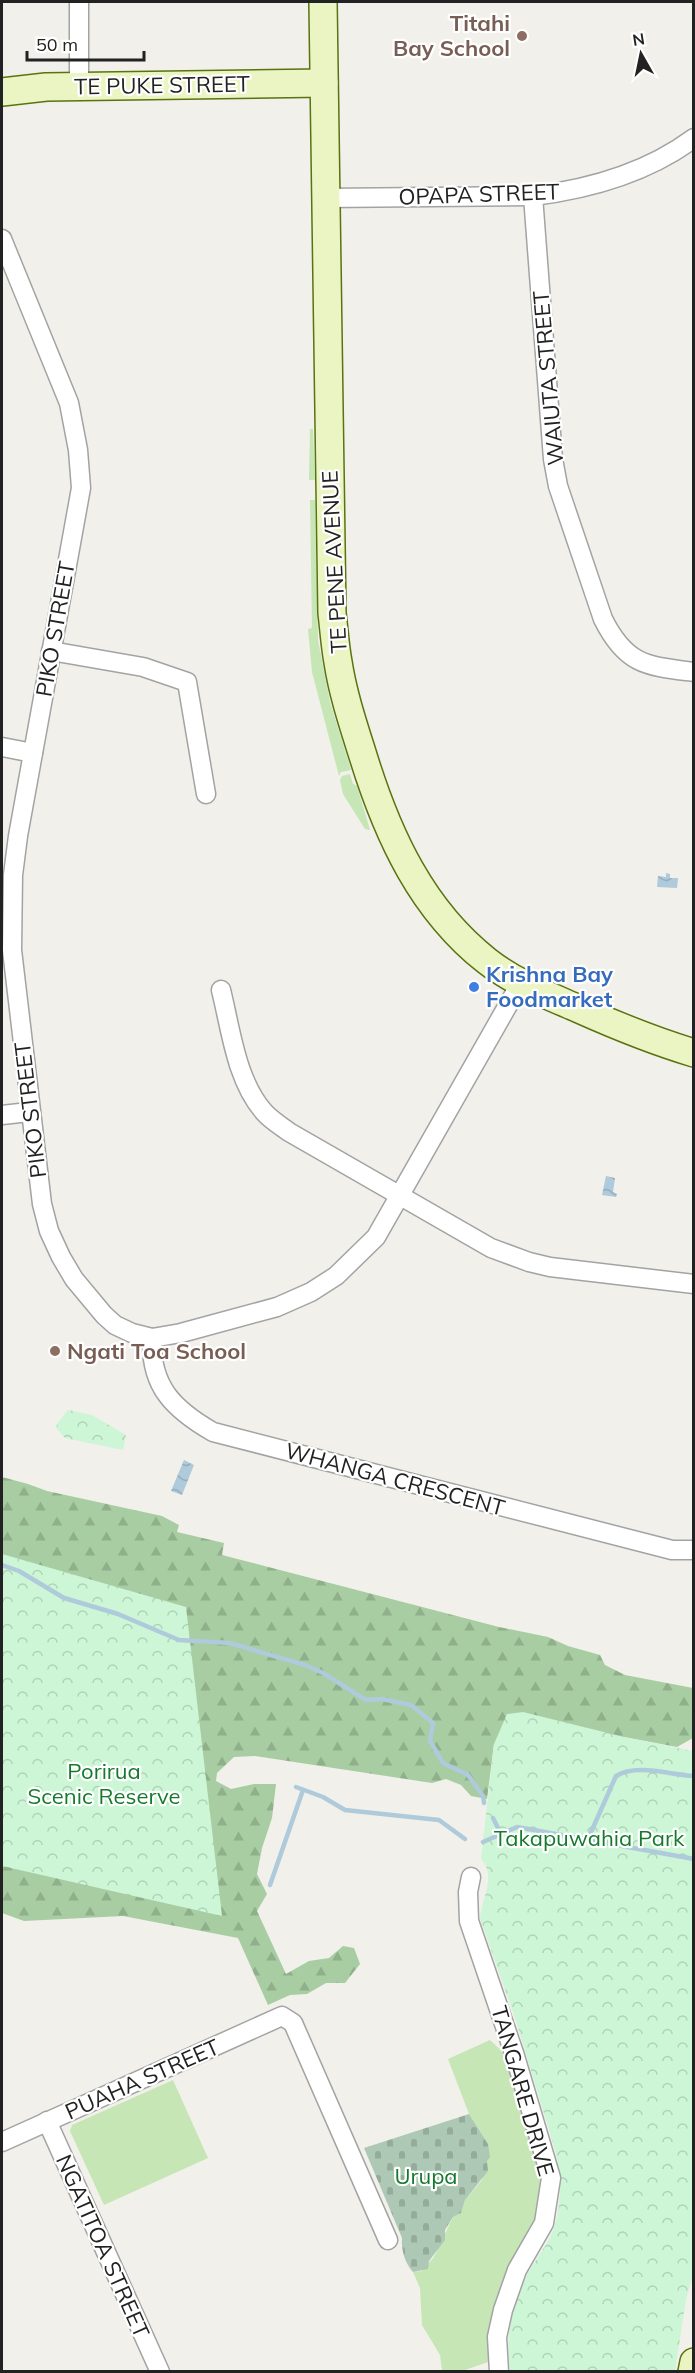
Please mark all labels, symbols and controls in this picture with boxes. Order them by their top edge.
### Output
place label: Titahi Bay School [393,9,510,62]
scale bar [27,24,144,62]
north arrow [611,24,671,84]
text: N [631,28,646,50]
marker: Titahi Bay School [515,29,529,43]
text: 50 m [36,33,78,56]
street label: TE PUKE STREET [74,69,250,101]
street label: OPAPA STREET [398,177,560,211]
street label: WAIUTA STREET [526,289,570,467]
street label: TE PENE AVENUE [315,470,353,654]
street label: PIKO STREET [29,559,81,699]
place label: Krishna Bay Foodmarket [486,960,613,1013]
marker: Krishna Bay Foodmarket [467,980,481,994]
street label: PIKO STREET [8,1040,52,1180]
place label: Ngati Toa School [67,1337,246,1365]
marker: Ngati Toa School [48,1344,62,1358]
street label: WHANGA CRESCENT [282,1436,508,1522]
park label: Porirua Scenic Reserve [27,1757,181,1810]
park label: Takapuwahia Park [494,1824,685,1852]
street label: TANGARE DRIVE [485,2003,561,2179]
street label: PUAHA STREET [60,2032,224,2126]
street label: NGATITOA STREET [50,2150,156,2342]
park label: Urupa [394,2162,458,2190]

